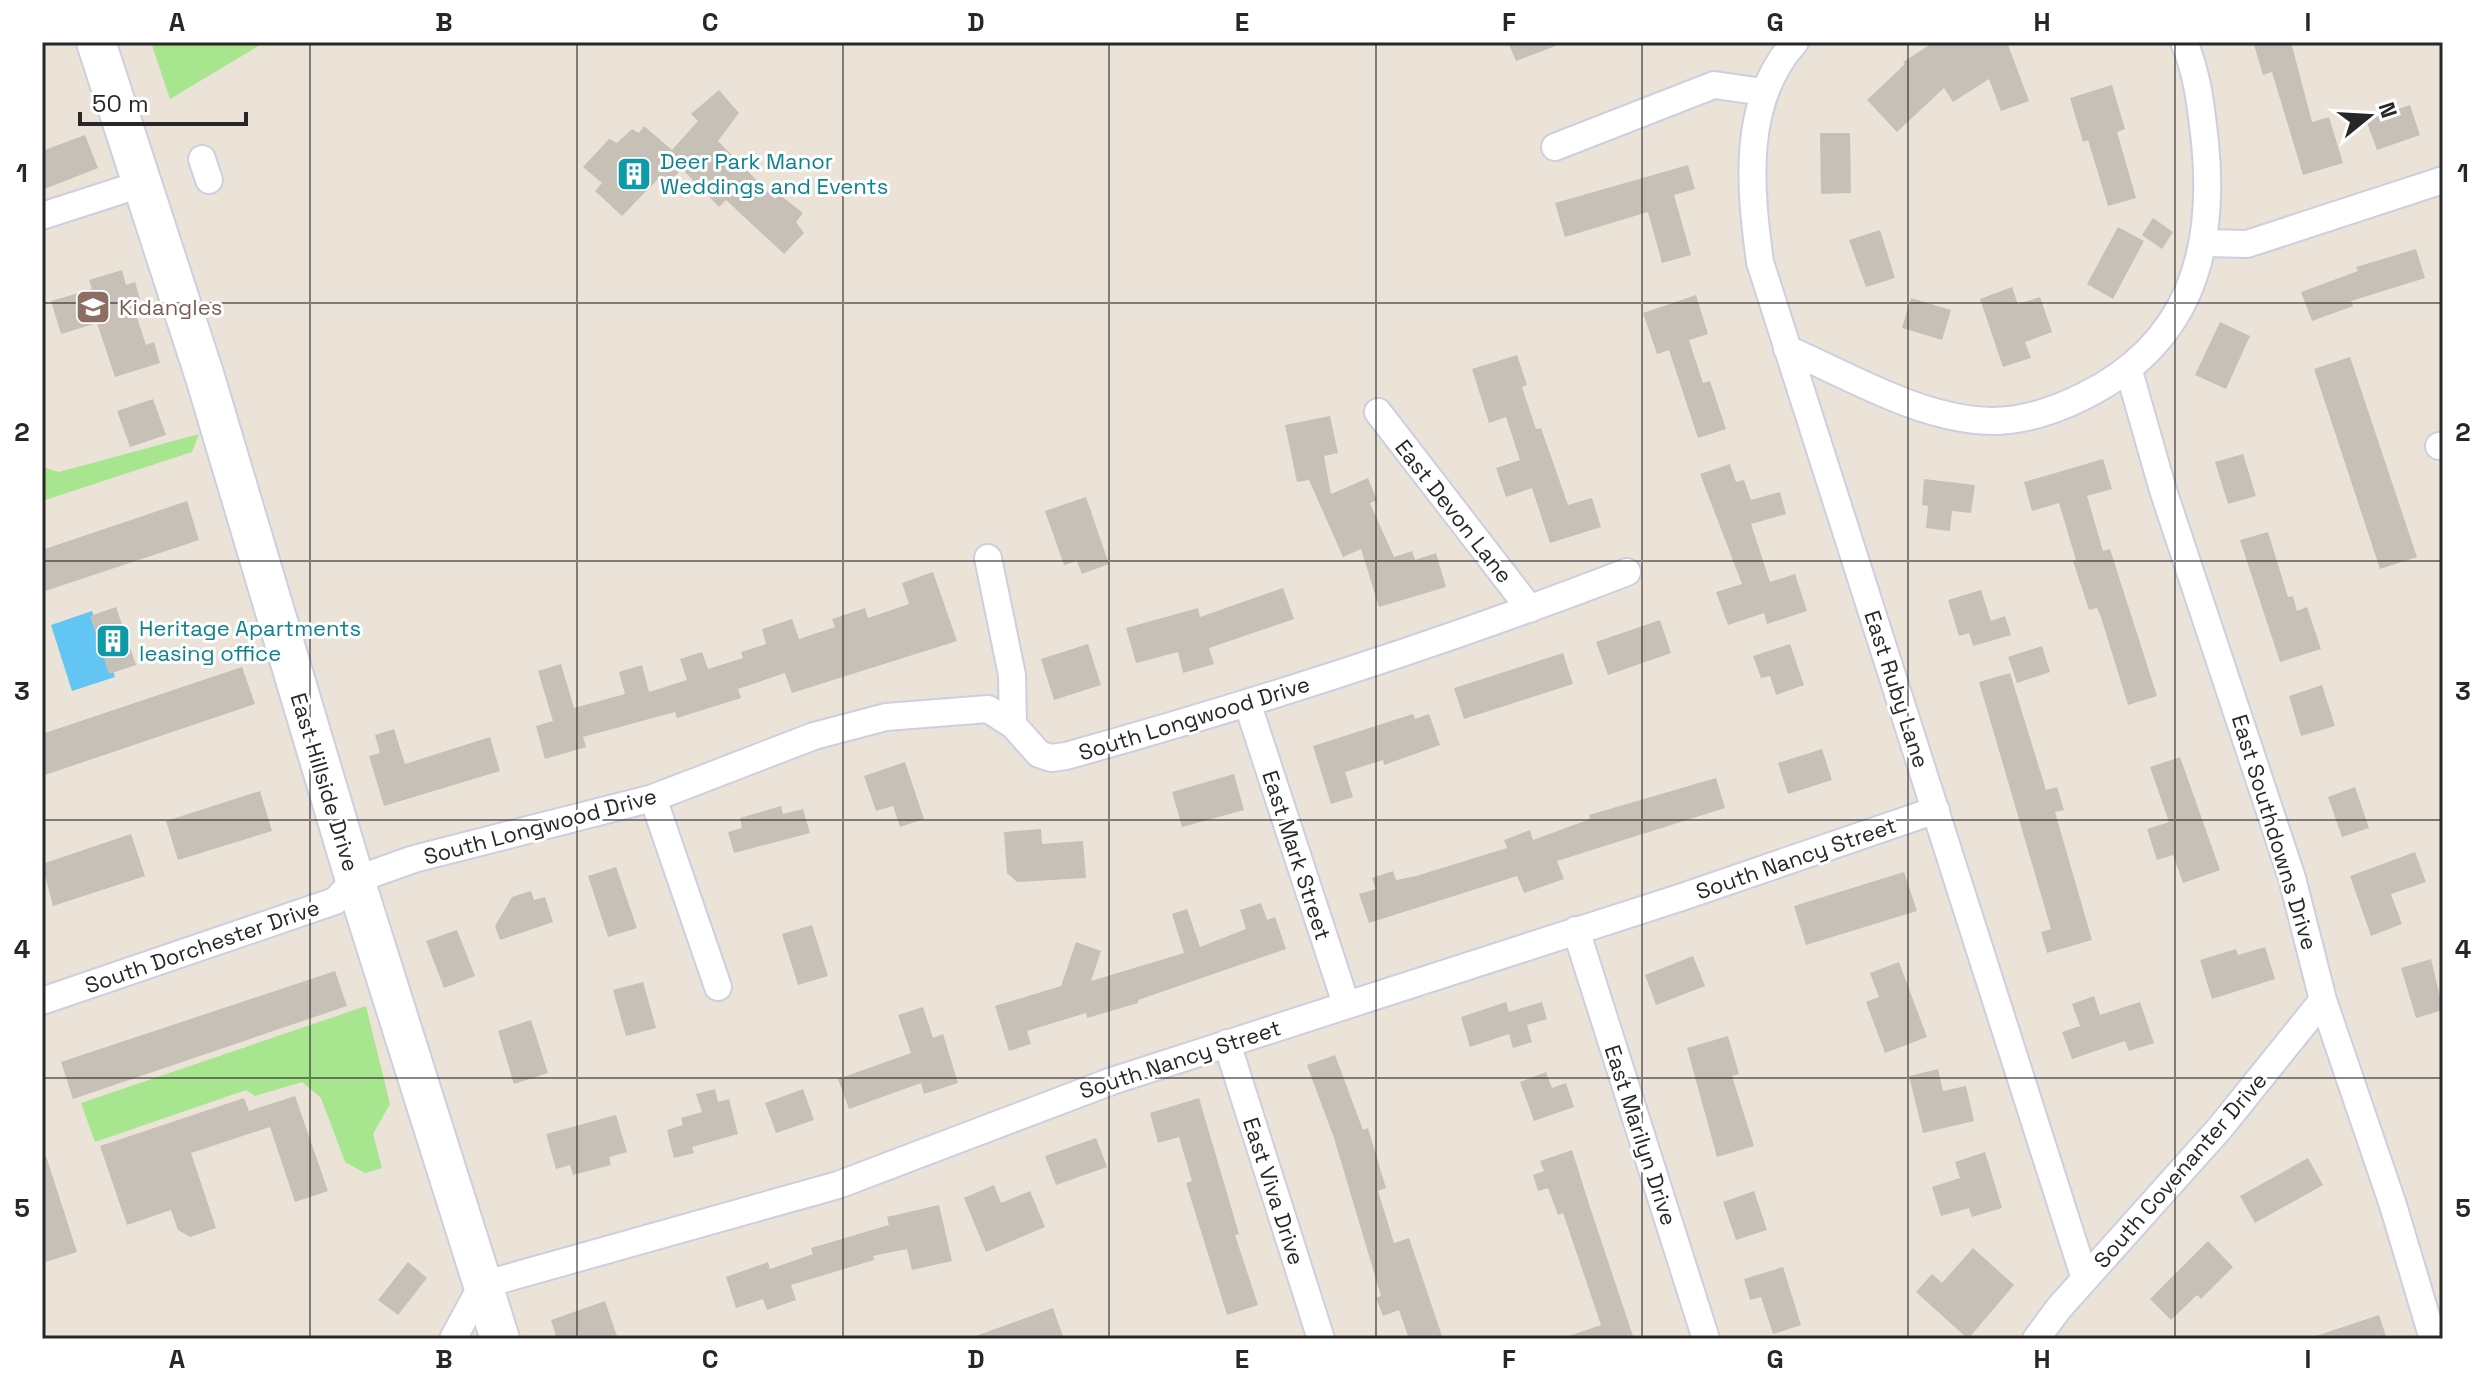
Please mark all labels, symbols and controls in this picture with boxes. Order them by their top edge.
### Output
text: A [169,5,186,39]
text: B [435,5,453,39]
text: C [702,5,718,39]
text: D [967,5,985,39]
text: E [1235,5,1249,39]
text: F [1502,5,1516,39]
text: G [1766,5,1784,39]
text: H [2033,5,2051,39]
text: I [2305,5,2311,39]
scale bar [80,76,246,126]
north arrow [2329,76,2409,156]
text: 50 m [92,88,149,119]
text: N [2372,98,2404,121]
place label: Deer Park Manor Weddings and Events [660,147,888,200]
building icon: Deer Park Manor Weddings and Events [615,155,653,193]
text: 1 [16,156,28,190]
text: 1 [2457,156,2469,190]
school or university icon: Kidangles [74,288,112,326]
place label: Kidangles [119,293,222,321]
text: 2 [14,415,30,449]
text: 2 [2455,415,2471,449]
street label: East Devon Lane [1389,434,1519,588]
street label: East Ruby Lane [1858,607,1936,771]
place label: Heritage Apartments leasing office [139,614,361,667]
building icon: Heritage Apartments leasing office [94,622,132,660]
street label: South Longwood Drive [1075,670,1313,766]
text: 3 [14,674,30,708]
text: 3 [2455,674,2471,708]
street label: East Hillside Drive [285,689,365,875]
street label: East Southdowns Drive [2226,711,2324,953]
street label: East Mark Street [1256,767,1338,943]
street label: South Longwood Drive [420,781,660,871]
street label: South Nancy Street [1692,811,1900,905]
street label: South Dorchester Drive [81,893,323,999]
text: 4 [14,932,30,966]
text: 4 [2455,932,2471,966]
street label: South Nancy Street [1076,1013,1284,1105]
street label: East Marilyn Drive [1599,1041,1683,1229]
street label: South Covenanter Drive [2087,1066,2273,1274]
street label: East Viva Drive [1237,1114,1311,1268]
text: 5 [14,1191,30,1225]
text: 5 [2455,1191,2471,1225]
text: A [169,1342,186,1376]
text: B [435,1342,453,1376]
text: C [702,1342,718,1376]
text: D [967,1342,985,1376]
text: E [1235,1342,1249,1376]
text: F [1502,1342,1516,1376]
text: G [1766,1342,1784,1376]
text: H [2033,1342,2051,1376]
text: I [2305,1342,2311,1376]

